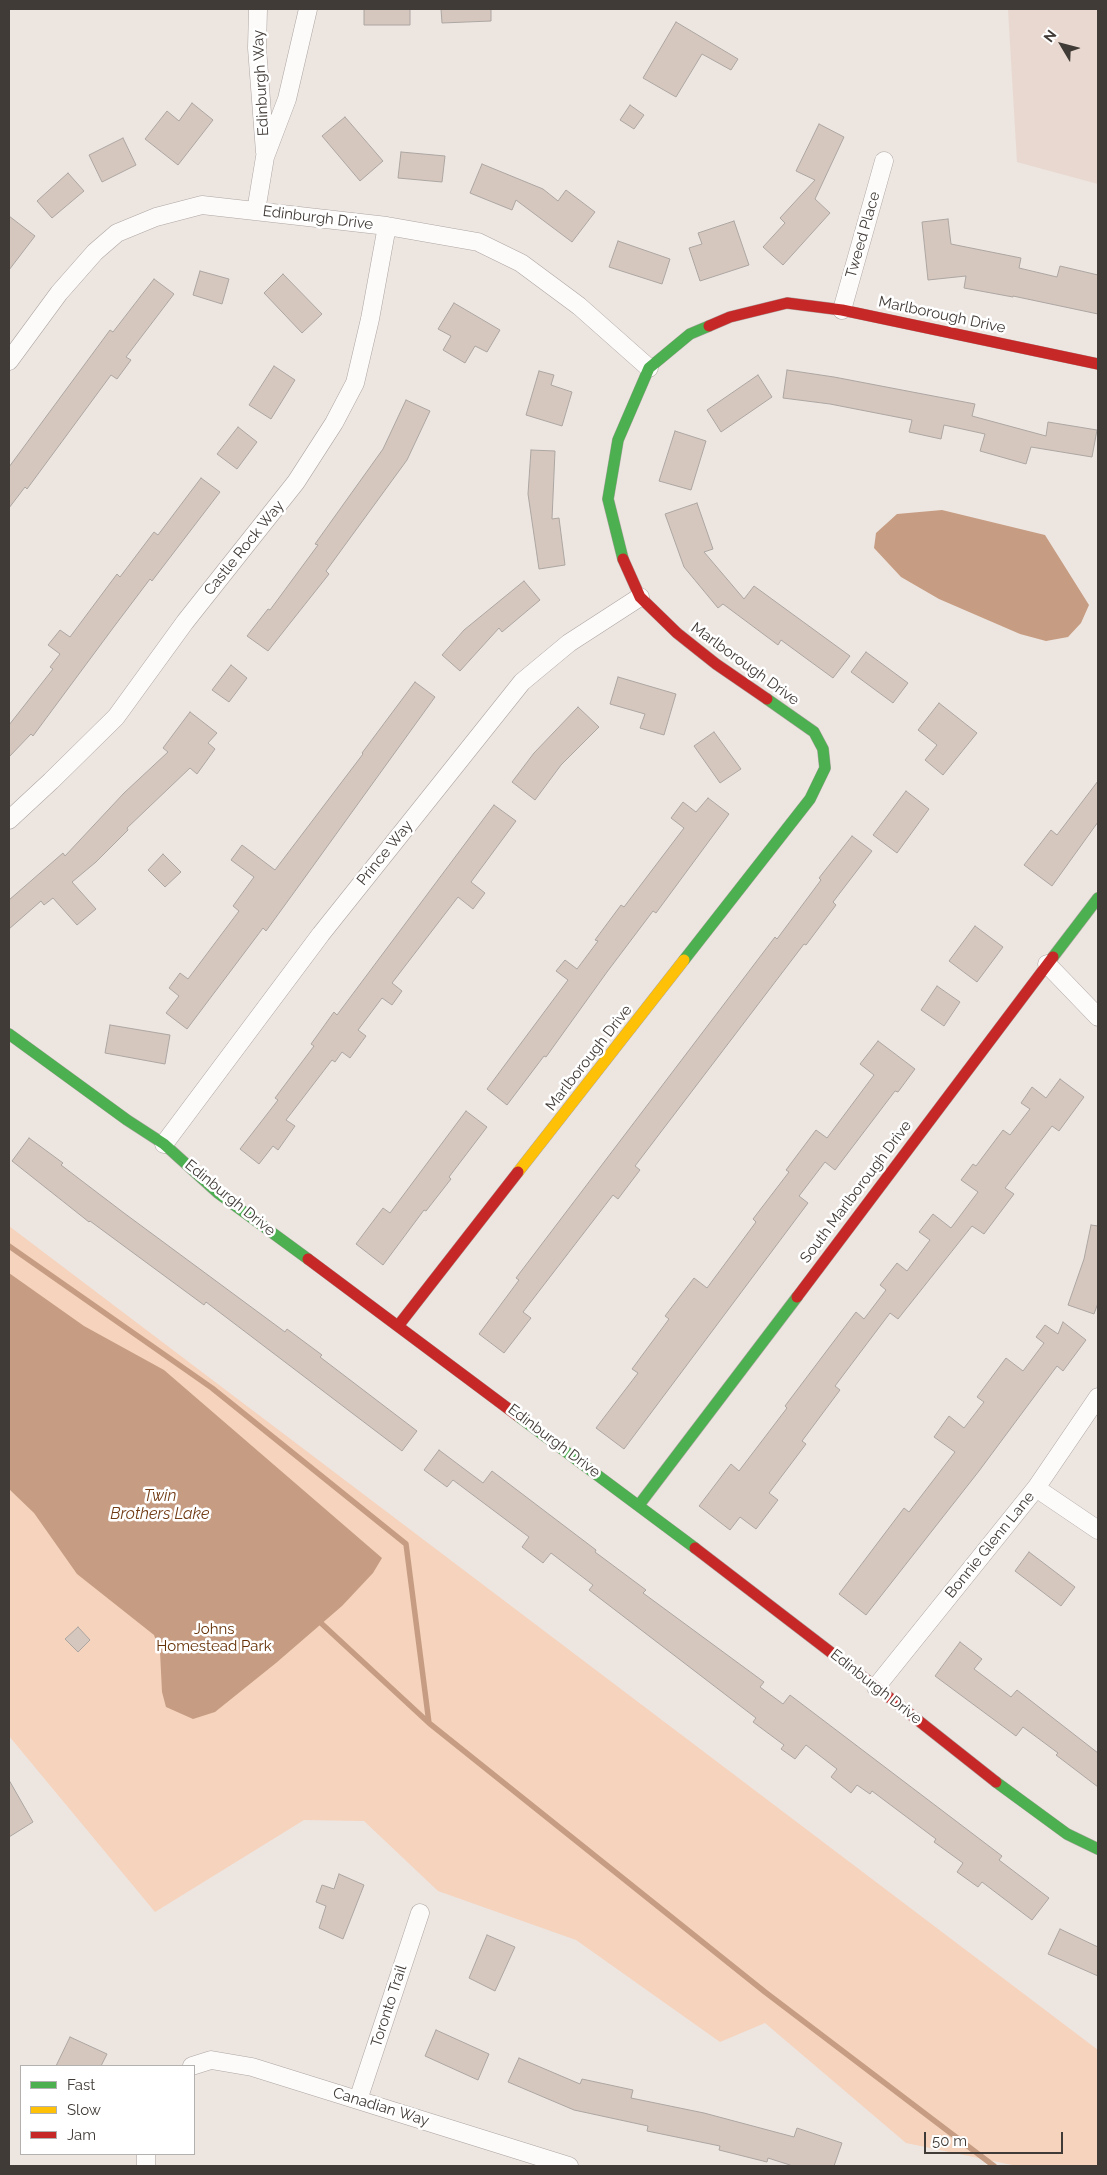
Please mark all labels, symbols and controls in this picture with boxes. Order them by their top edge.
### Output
north arrow [1037,20,1087,70]
text: N [1040,27,1060,45]
street label: Edinburgh Way [249,29,273,137]
street label: Tweed Place [842,190,884,280]
street label: Edinburgh Drive [262,202,374,234]
street label: Marlborough Drive [877,293,1007,337]
street label: Castle Rock Way [200,497,288,599]
street label: Marlborough Drive [687,619,803,709]
street label: Prince Way [353,817,417,889]
street label: Marlborough Drive [542,1002,636,1114]
street label: South Marlborough Drive [797,1117,915,1267]
street label: Edinburgh Drive [181,1156,279,1240]
street label: Edinburgh Drive [504,1400,604,1482]
water label: Twin Brothers Lake [110,1486,210,1524]
street label: Bonnie Glenn Lane [942,1488,1038,1602]
park label: Johns Homestead Park [156,1620,272,1655]
street label: Edinburgh Drive [827,1646,925,1728]
street label: Toronto Trail [367,1963,411,2049]
legend [20,2065,195,2155]
text: Fast [67,2076,95,2094]
street label: Canadian Way [331,2084,431,2130]
text: Slow [67,2101,101,2119]
scale bar [927,2122,1066,2154]
text: Jam [67,2126,96,2144]
text: 50 m [932,2132,967,2150]

